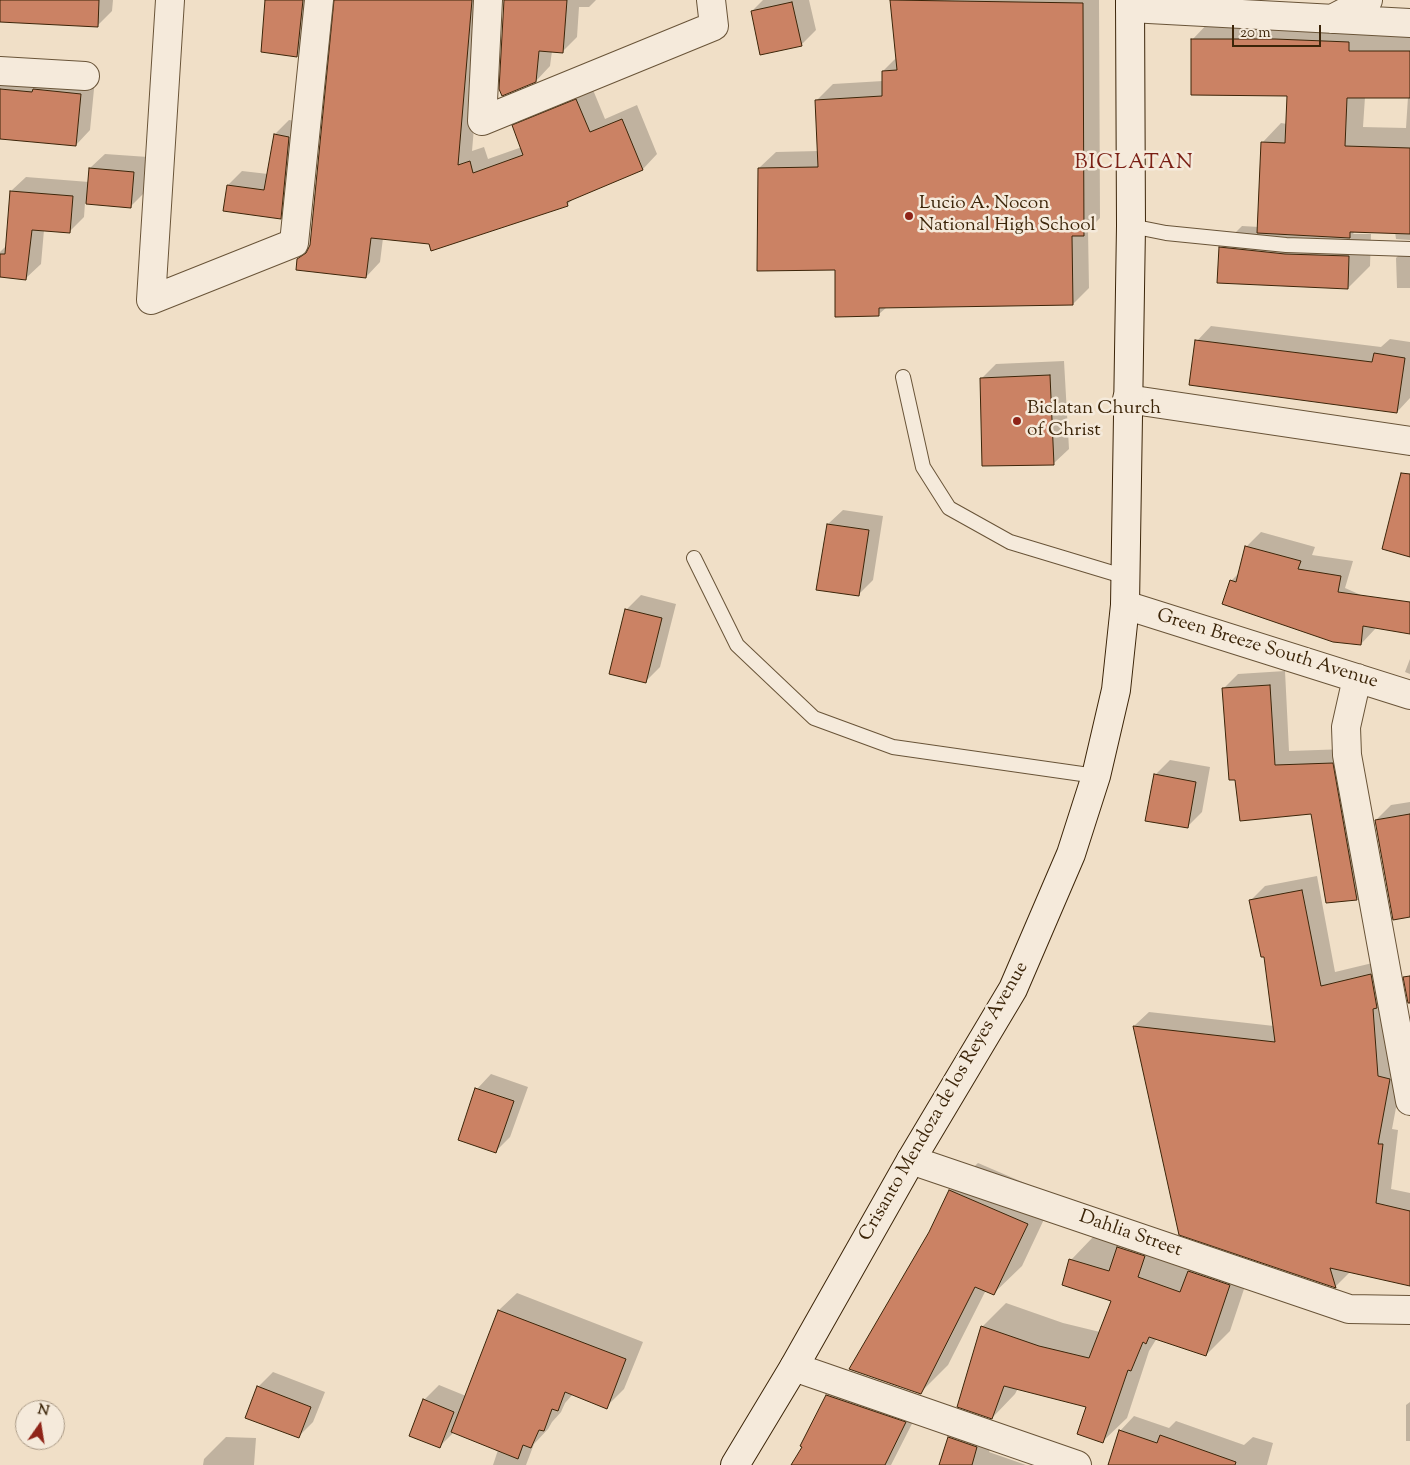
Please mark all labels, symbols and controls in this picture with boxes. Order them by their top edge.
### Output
scale bar [1235,15,1324,47]
text: 20 m [1240,23,1271,44]
district label: BICLATAN [1073,151,1195,177]
place label: Lucio A. Nocon National High School [919,194,1096,238]
marker: Lucio A. Nocon National High School [903,210,915,222]
place label: Biclatan Church of Christ [1027,399,1161,443]
marker: Biclatan Church of Christ [1011,415,1023,427]
street label: Green Breeze South Avenue [1154,605,1380,695]
street label: Crisanto Mendoza de los Reyes Avenue [855,958,1035,1246]
street label: Dahlia Street [1075,1207,1185,1263]
north arrow [15,1400,65,1450]
text: N [35,1400,51,1422]

